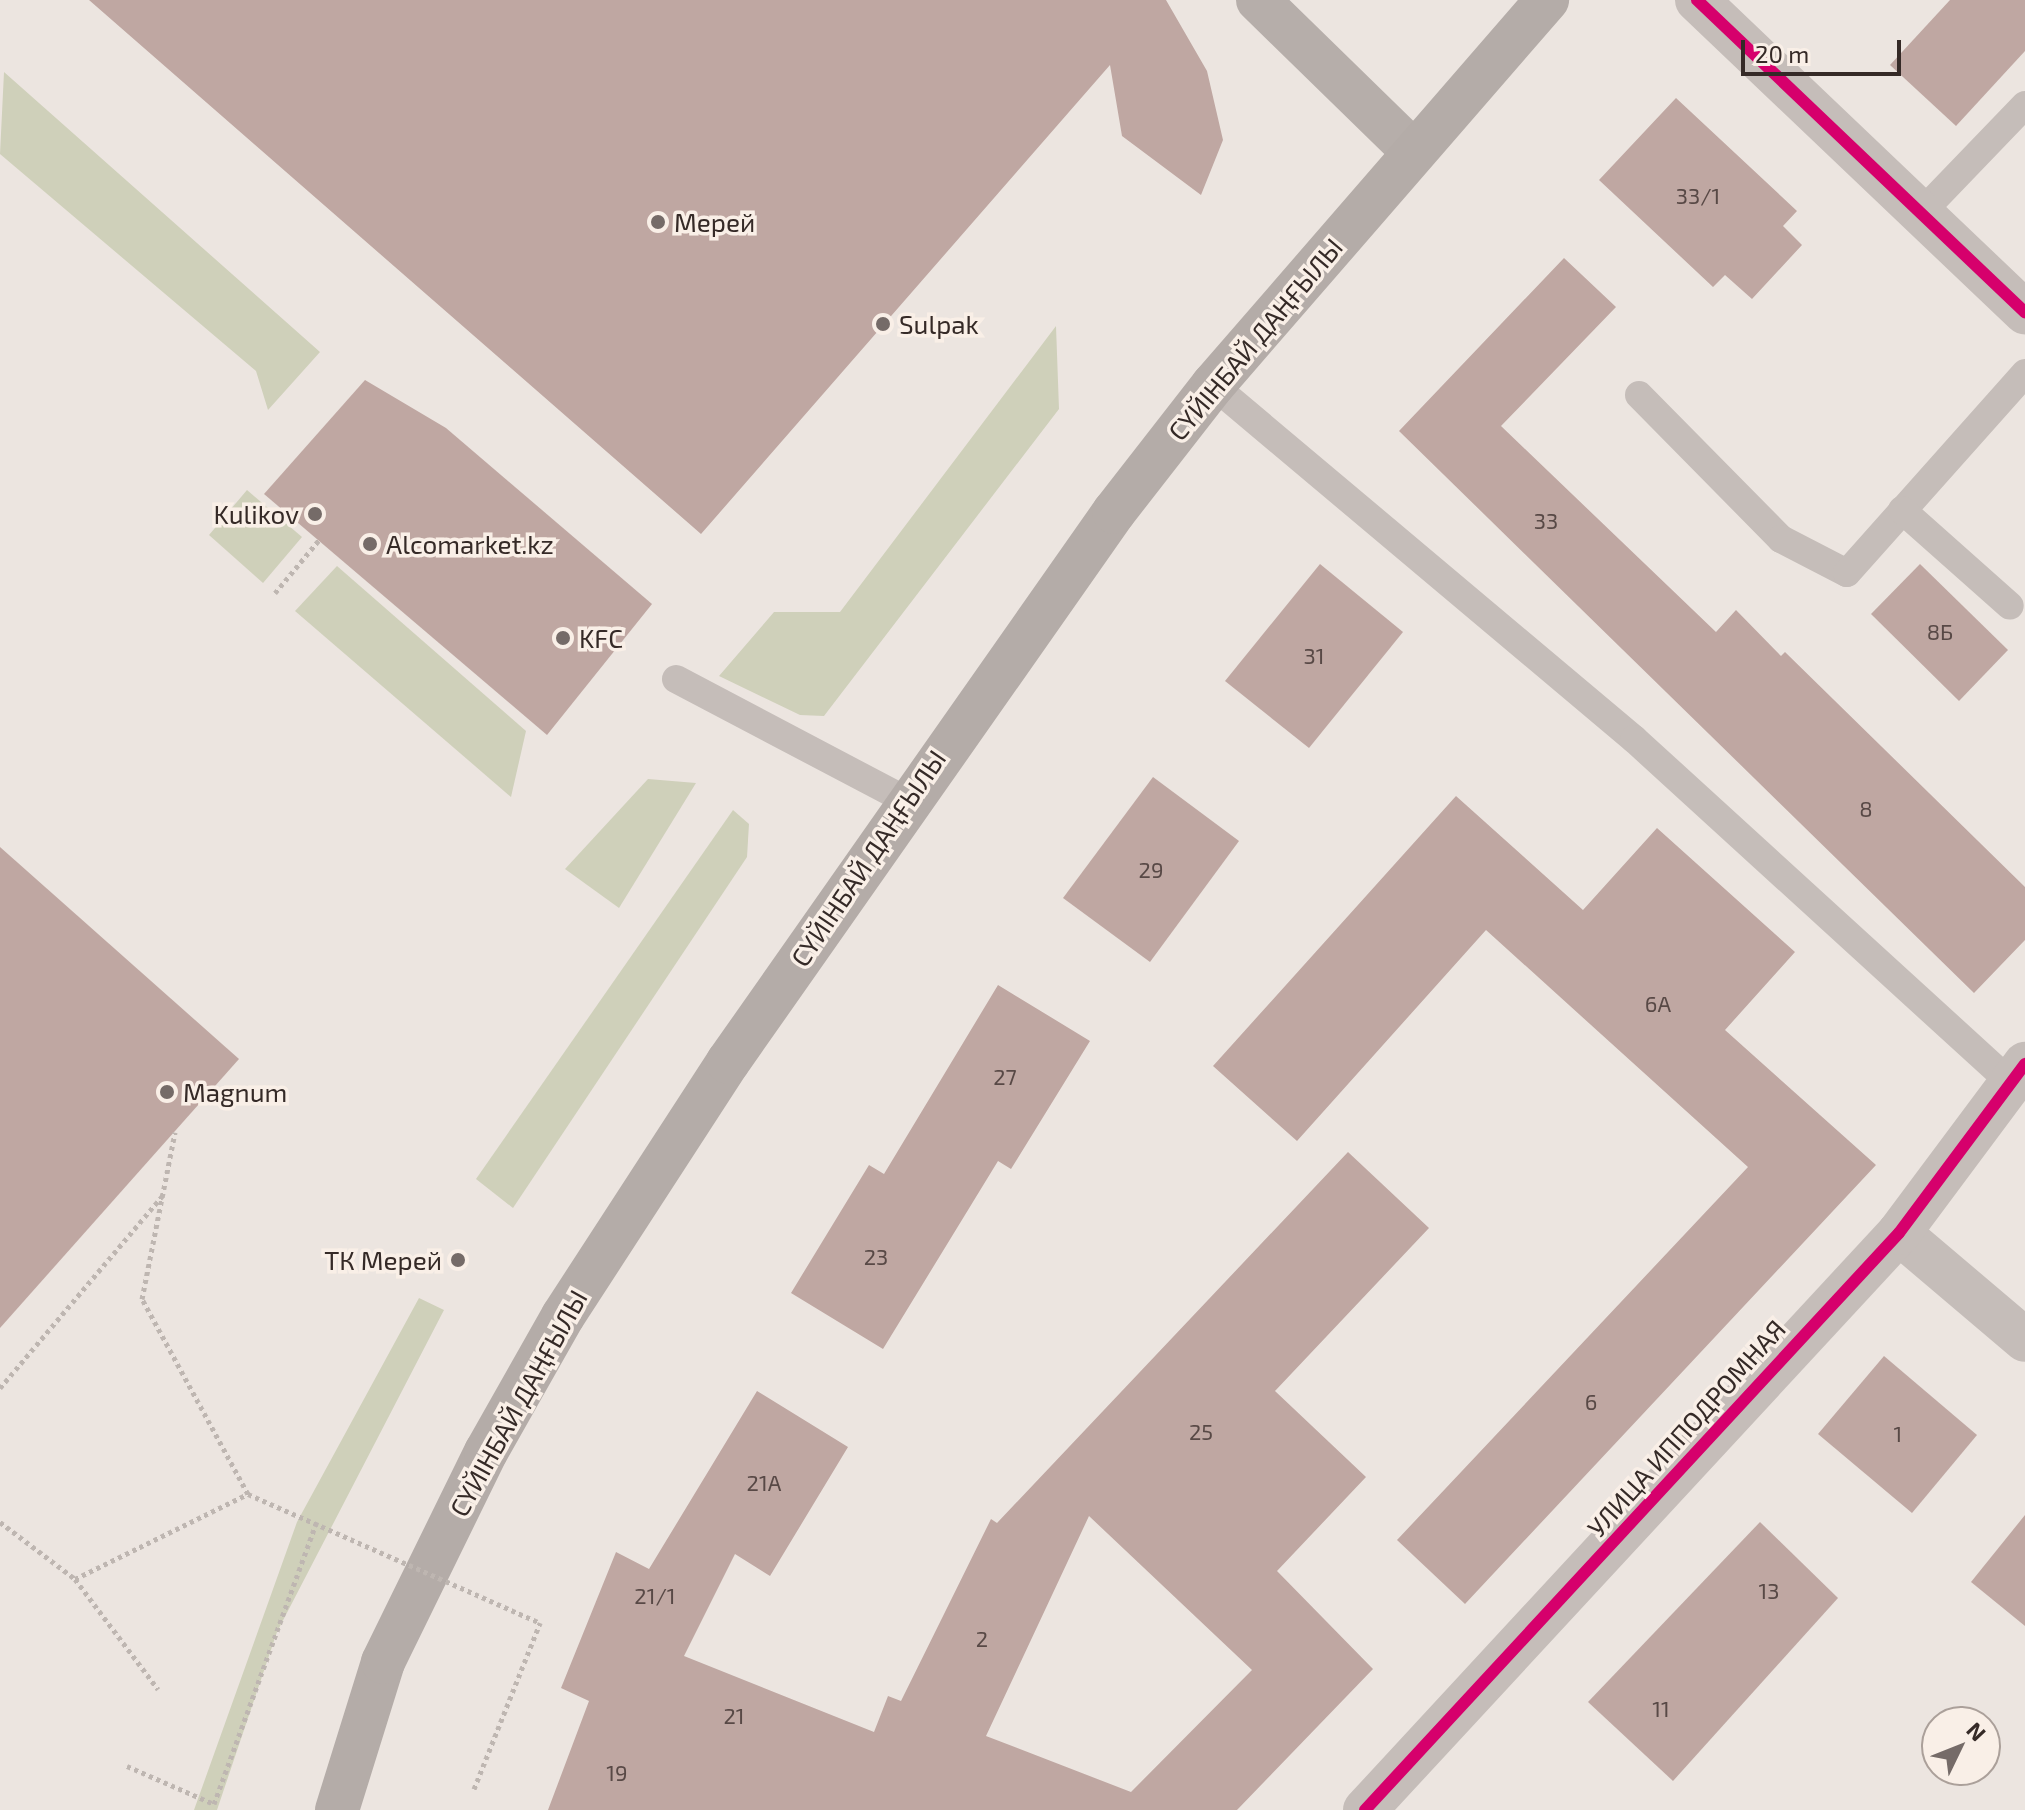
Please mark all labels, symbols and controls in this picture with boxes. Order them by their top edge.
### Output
scale bar [1745,24,1905,74]
text: 20 m [1755,39,1809,68]
house number: 33/1 [1676,183,1720,209]
place label: Мерей [674,206,755,238]
marker: Мерей [649,213,667,231]
street label: СҮЙІНБАЙ ДАҢҒЫЛЫ [1161,232,1349,446]
place label: Sulpak [899,308,979,340]
marker: Sulpak [874,315,892,333]
place label: Kulikov [214,498,299,530]
marker: Kulikov [306,505,324,523]
house number: 33 [1534,508,1558,534]
place label: Alcomarket.kz [386,528,554,560]
marker: Alcomarket.kz [361,535,379,553]
house number: 8Б [1927,619,1953,645]
place label: KFC [579,622,623,654]
marker: KFC [554,629,572,647]
house number: 31 [1304,643,1324,669]
street label: СҮЙІНБАЙ ДАҢҒЫЛЫ [784,744,952,972]
house number: 8 [1859,796,1873,822]
house number: 29 [1139,857,1163,883]
house number: 6А [1645,991,1671,1017]
house number: 27 [993,1064,1017,1090]
place label: Magnum [183,1076,287,1108]
marker: Magnum [158,1083,176,1101]
place label: ТК Мерей [324,1244,442,1276]
house number: 23 [864,1244,888,1270]
marker: ТК Мерей [449,1251,467,1269]
street label: СҮЙІНБАЙ ДАҢҒЫЛЫ [443,1284,593,1522]
street label: УЛИЦА ИППОДРОМНАЯ [1580,1313,1792,1543]
house number: 6 [1585,1389,1597,1415]
house number: 25 [1189,1419,1213,1445]
house number: 1 [1894,1421,1902,1447]
house number: 21А [747,1470,781,1496]
house number: 13 [1759,1578,1779,1604]
house number: 21/1 [634,1583,676,1609]
house number: 2 [976,1626,988,1652]
house number: 11 [1652,1696,1670,1722]
house number: 21 [723,1703,745,1729]
north arrow [1921,1706,2001,1786]
text: N [1962,1716,1992,1746]
house number: 19 [606,1760,628,1786]

